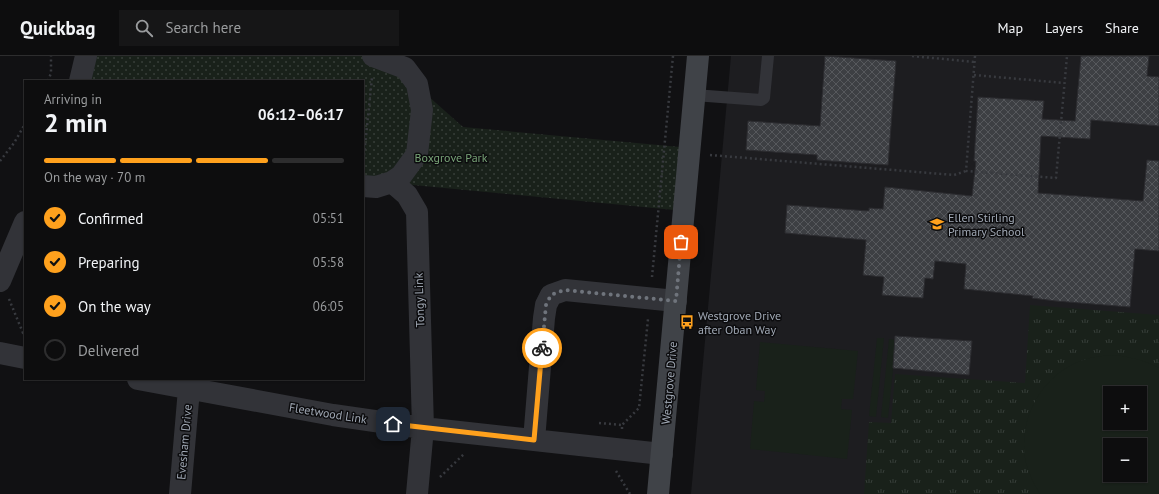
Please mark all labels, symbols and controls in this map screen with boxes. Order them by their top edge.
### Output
search box [119,10,399,46]
text: Quickbag [20,16,95,40]
icon: search [133,17,155,39]
text: Search here [165,18,241,37]
text: Map [997,19,1023,37]
text: Layers [1045,19,1083,37]
text: Share [1105,19,1139,37]
text: Arriving in [44,91,102,108]
text: 06:12–06:17 [258,105,344,124]
text: 2 min [44,106,107,139]
park label: Boxgrove Park [415,150,488,165]
text: On the way · 70 m [44,169,145,186]
icon: check [44,207,66,229]
text: Confirmed [78,209,143,228]
text: 05:51 [313,210,344,227]
place label: Ellen Stirling Primary School [948,210,1025,239]
school or university icon: Ellen Stirling Primary School [929,216,945,232]
pin [664,225,698,259]
icon: bag [670,231,692,253]
icon: check [44,251,66,273]
text: Preparing [78,253,140,272]
text: 05:58 [313,254,344,271]
street label: Tongy Link [411,272,427,328]
icon: check [44,295,66,317]
text: On the way [78,297,151,316]
text: 06:05 [313,298,344,315]
place label: Westgrove Drive after Oban Way [698,308,781,337]
bus stop icon: Westgrove Drive after Oban Way [679,314,695,330]
courier [522,328,562,368]
icon: bike [531,337,553,359]
text: Delivered [78,341,139,360]
street label: Westgrove Drive [658,341,680,425]
map controls [1103,386,1147,482]
button: + [1103,386,1147,430]
street label: Fleetwood Link [288,399,368,427]
street label: Evesham Drive [173,404,195,480]
pin [376,407,410,441]
icon: home [382,413,404,435]
button: − [1103,438,1147,482]

